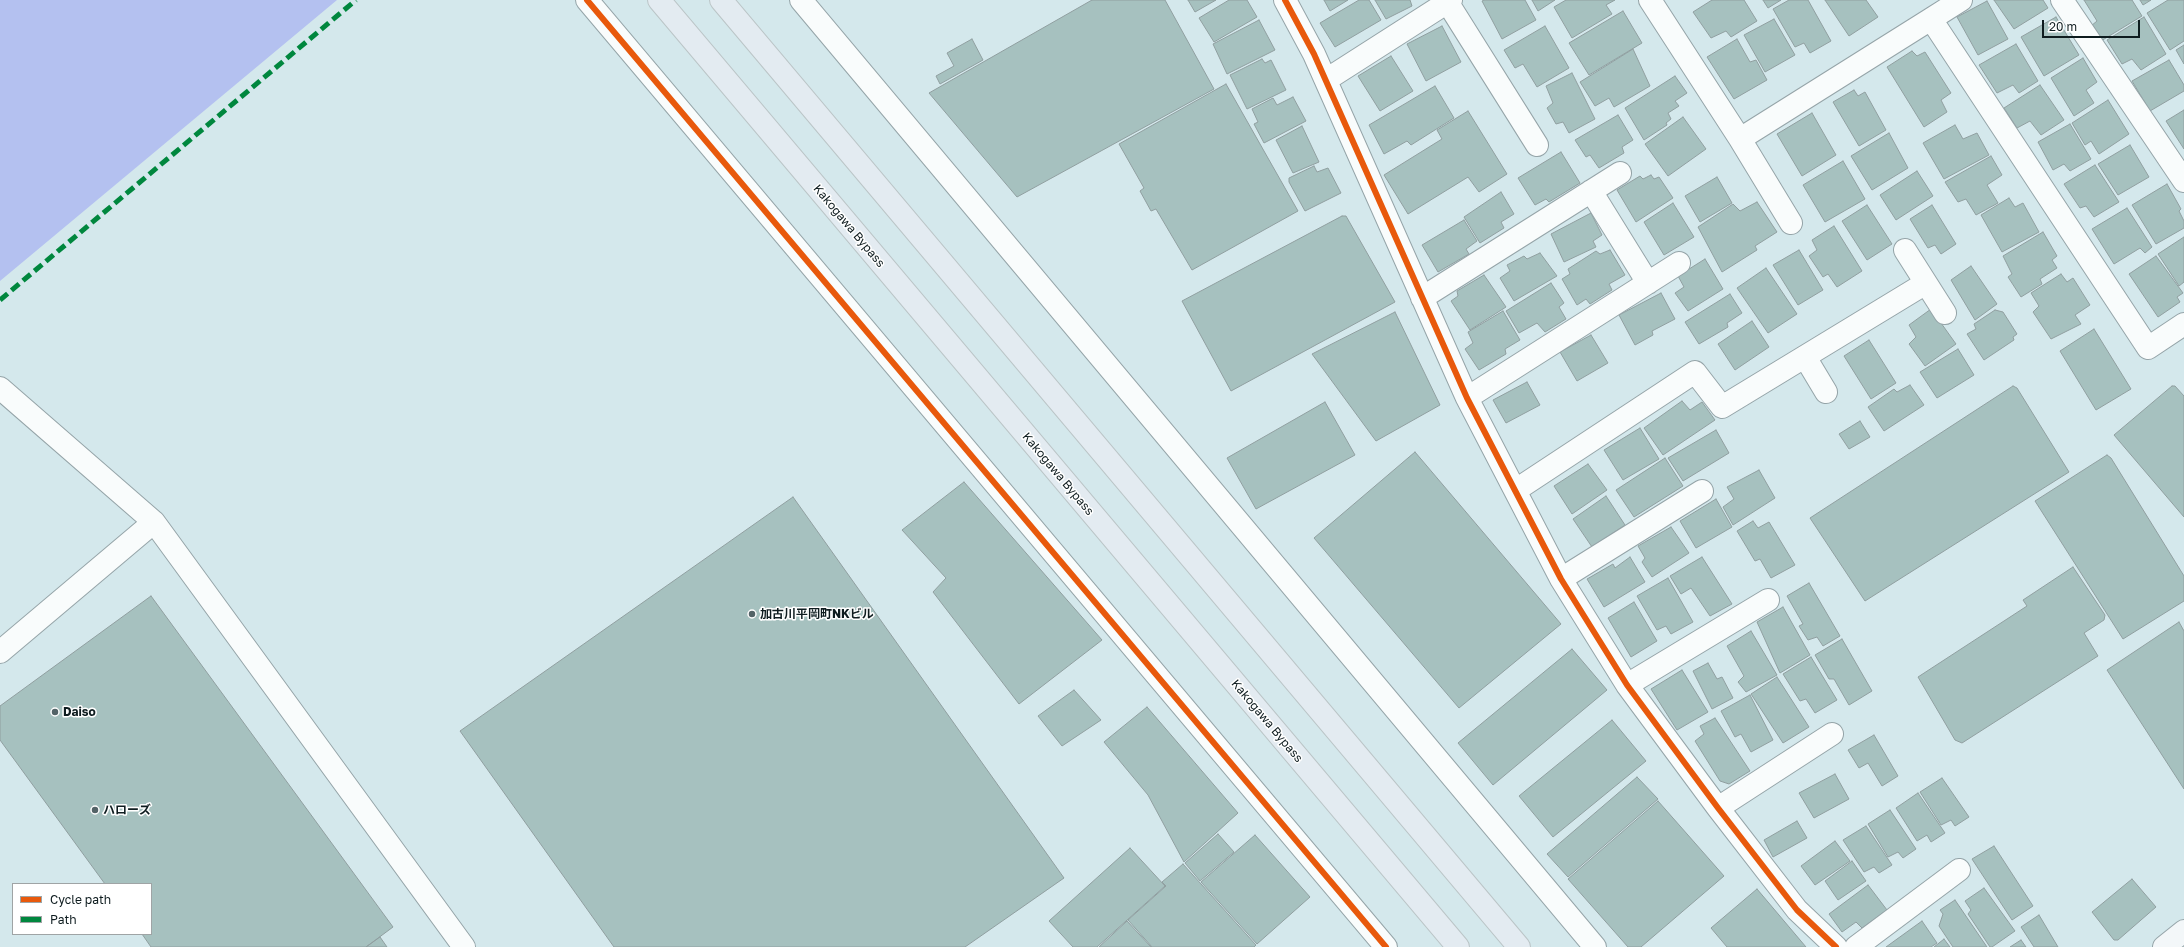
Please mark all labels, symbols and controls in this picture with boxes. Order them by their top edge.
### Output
scale bar [2044,12,2142,38]
text: 20 m [2049,19,2077,34]
street label: Kakogawa Bypass [810,182,888,270]
street label: Kakogawa Bypass [1019,430,1097,518]
place label: 加古川平岡町NKビル [760,607,874,621]
marker: 加古川平岡町NKビル [747,609,757,619]
street label: Kakogawa Bypass [1228,677,1306,765]
place label: Daiso [63,705,96,719]
marker: Daiso [50,707,60,717]
place label: ハローズ [103,803,151,817]
marker: ハローズ [90,805,100,815]
legend [12,883,152,935]
text: Cycle path [50,892,111,907]
text: Path [50,912,77,927]

